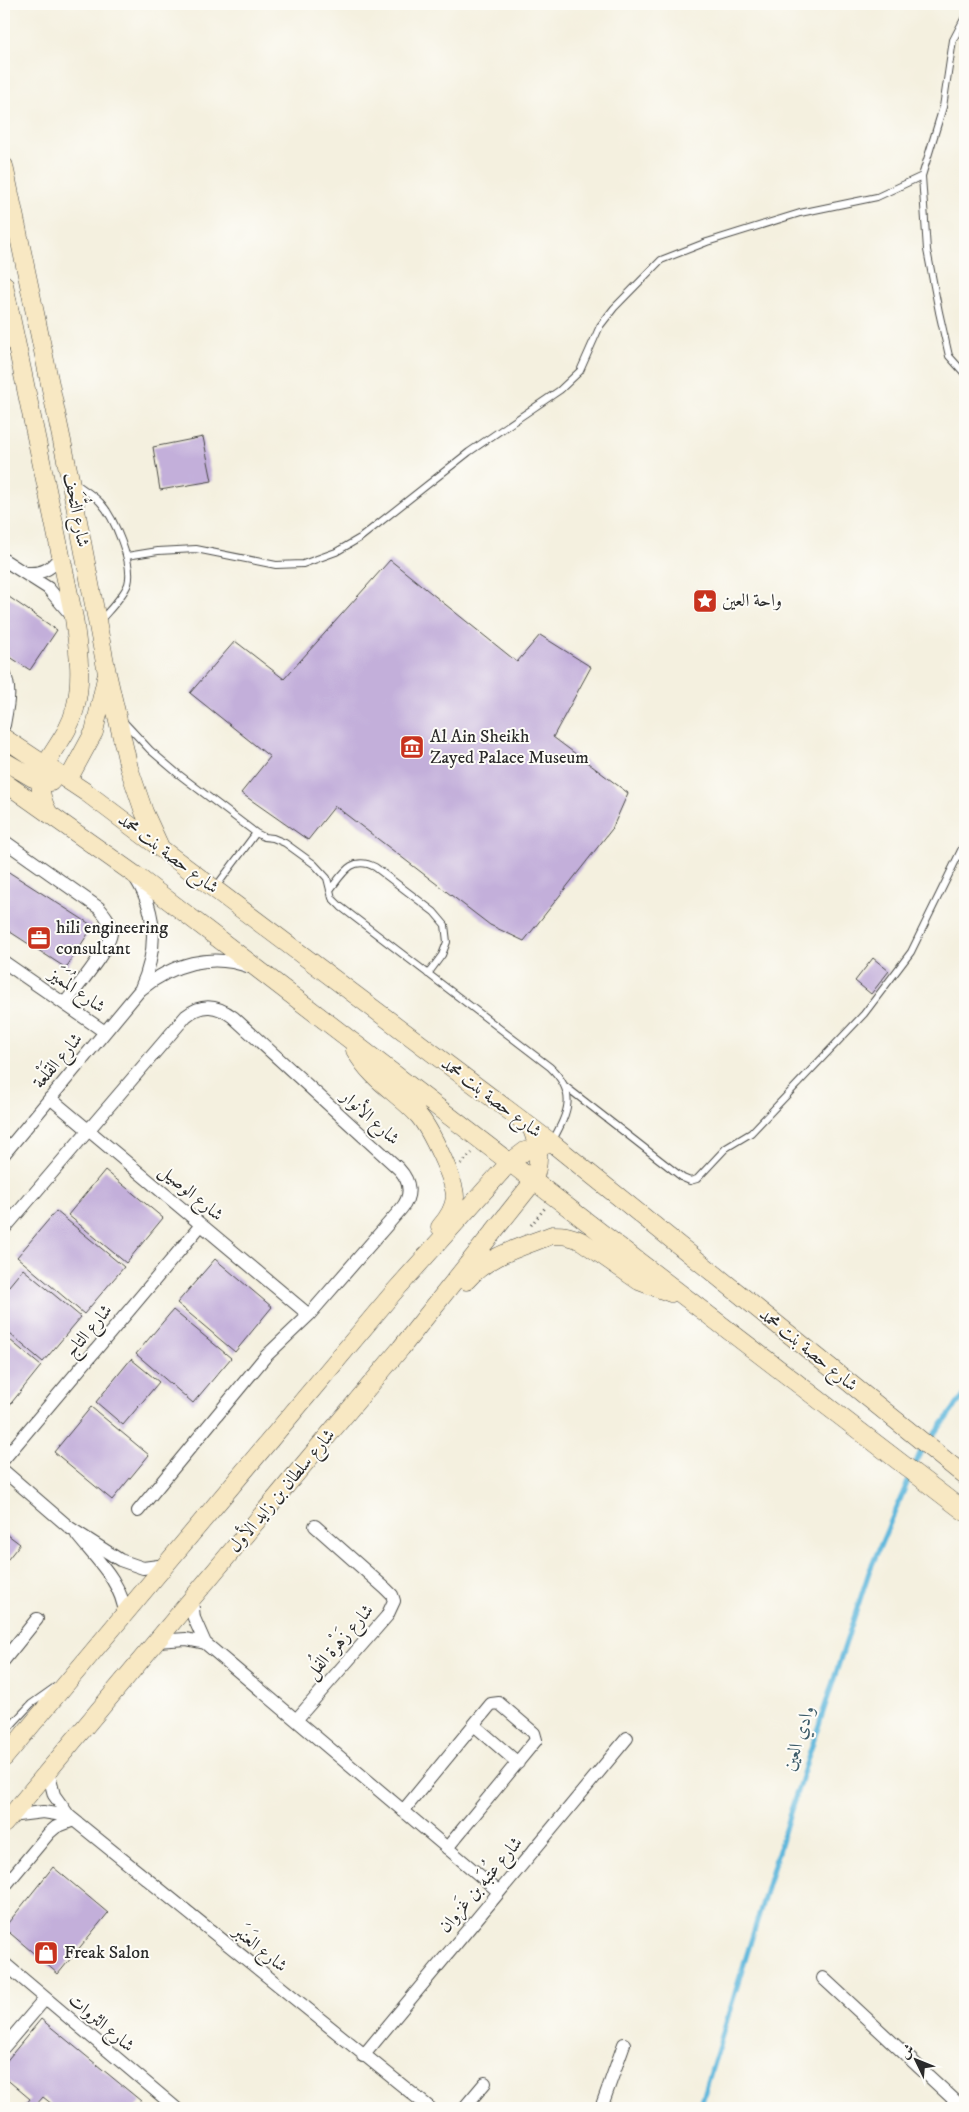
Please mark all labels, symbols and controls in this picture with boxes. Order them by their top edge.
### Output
street label: شارع التُّحَف [55,469,101,550]
place icon: واحة العين [692,588,718,614]
place label: واحة العين [722,590,782,612]
place label: Al Ain Sheikh Zayed Palace Museum [430,726,589,769]
museum icon: Al Ain Sheikh Zayed Palace Museum [399,734,425,760]
street label: شارع حصة بنت محمد [111,809,223,901]
place label: hili engineering consultant [56,917,168,960]
office icon: hili engineering consultant [26,925,52,951]
street label: شارع المُمَيَز [41,958,112,1021]
street label: شارع القَلْعة [25,1026,90,1095]
street label: شارع حصة بنت محمد [434,1053,546,1145]
street label: شارع الأنوار [333,1082,406,1152]
street label: شارع الوصيل [153,1160,228,1228]
street label: شارع التاج [60,1300,121,1365]
street label: شارع حصة بنت محمد [752,1304,862,1399]
street label: شارع سلطان بن زايد الأول [222,1423,342,1559]
street label: شارع زَهْرة الفُل [298,1597,381,1686]
water label: وادي العين [778,1702,823,1775]
street label: شارع عُتبَه بن غَزوان [431,1829,530,1940]
street label: شارع العَنبَر [225,1917,293,1980]
shop icon: Freak Salon [33,1940,59,1966]
place label: Freak Salon [64,1942,150,1964]
street label: شارع الثروات [61,1989,139,2059]
north arrow [892,2034,942,2084]
text: ش [896,2041,919,2063]

